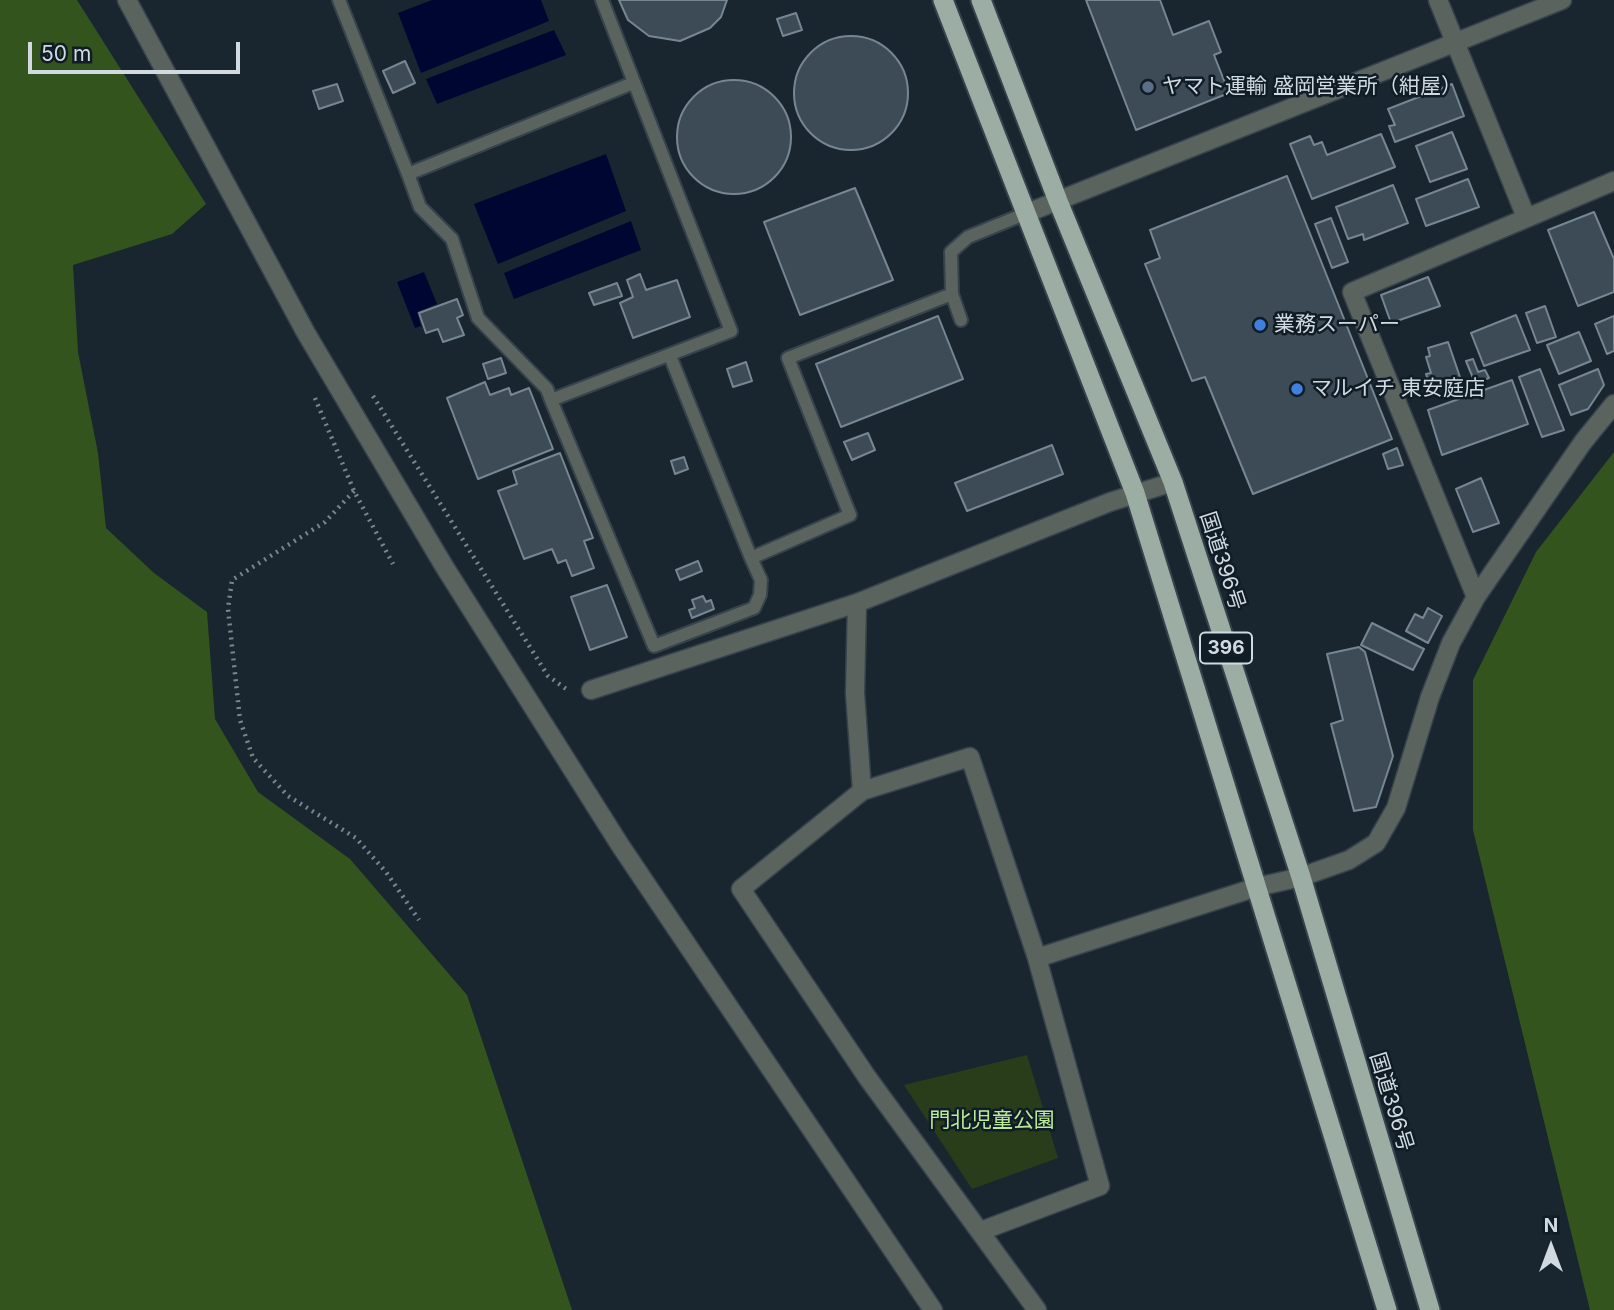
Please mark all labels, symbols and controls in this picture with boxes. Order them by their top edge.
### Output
scale bar [32,28,243,72]
text: 50 m [41,41,91,66]
place label: ヤマト運輸 盛岡営業所（紺屋） [1162,74,1462,100]
marker: ヤマト運輸 盛岡営業所（紺屋） [1140,79,1156,95]
place label: 業務スーパー [1274,312,1400,338]
marker: 業務スーパー [1252,317,1268,333]
place label: マルイチ 東安庭店 [1311,376,1485,402]
marker: マルイチ 東安庭店 [1289,381,1305,397]
street label: 国道396号 [1194,509,1250,613]
road number: 396 [1200,632,1252,664]
street label: 国道396号 [1364,1050,1418,1154]
park label: 門北児童公園 [929,1108,1055,1134]
north arrow [1516,1212,1586,1282]
text: N [1544,1214,1558,1237]

